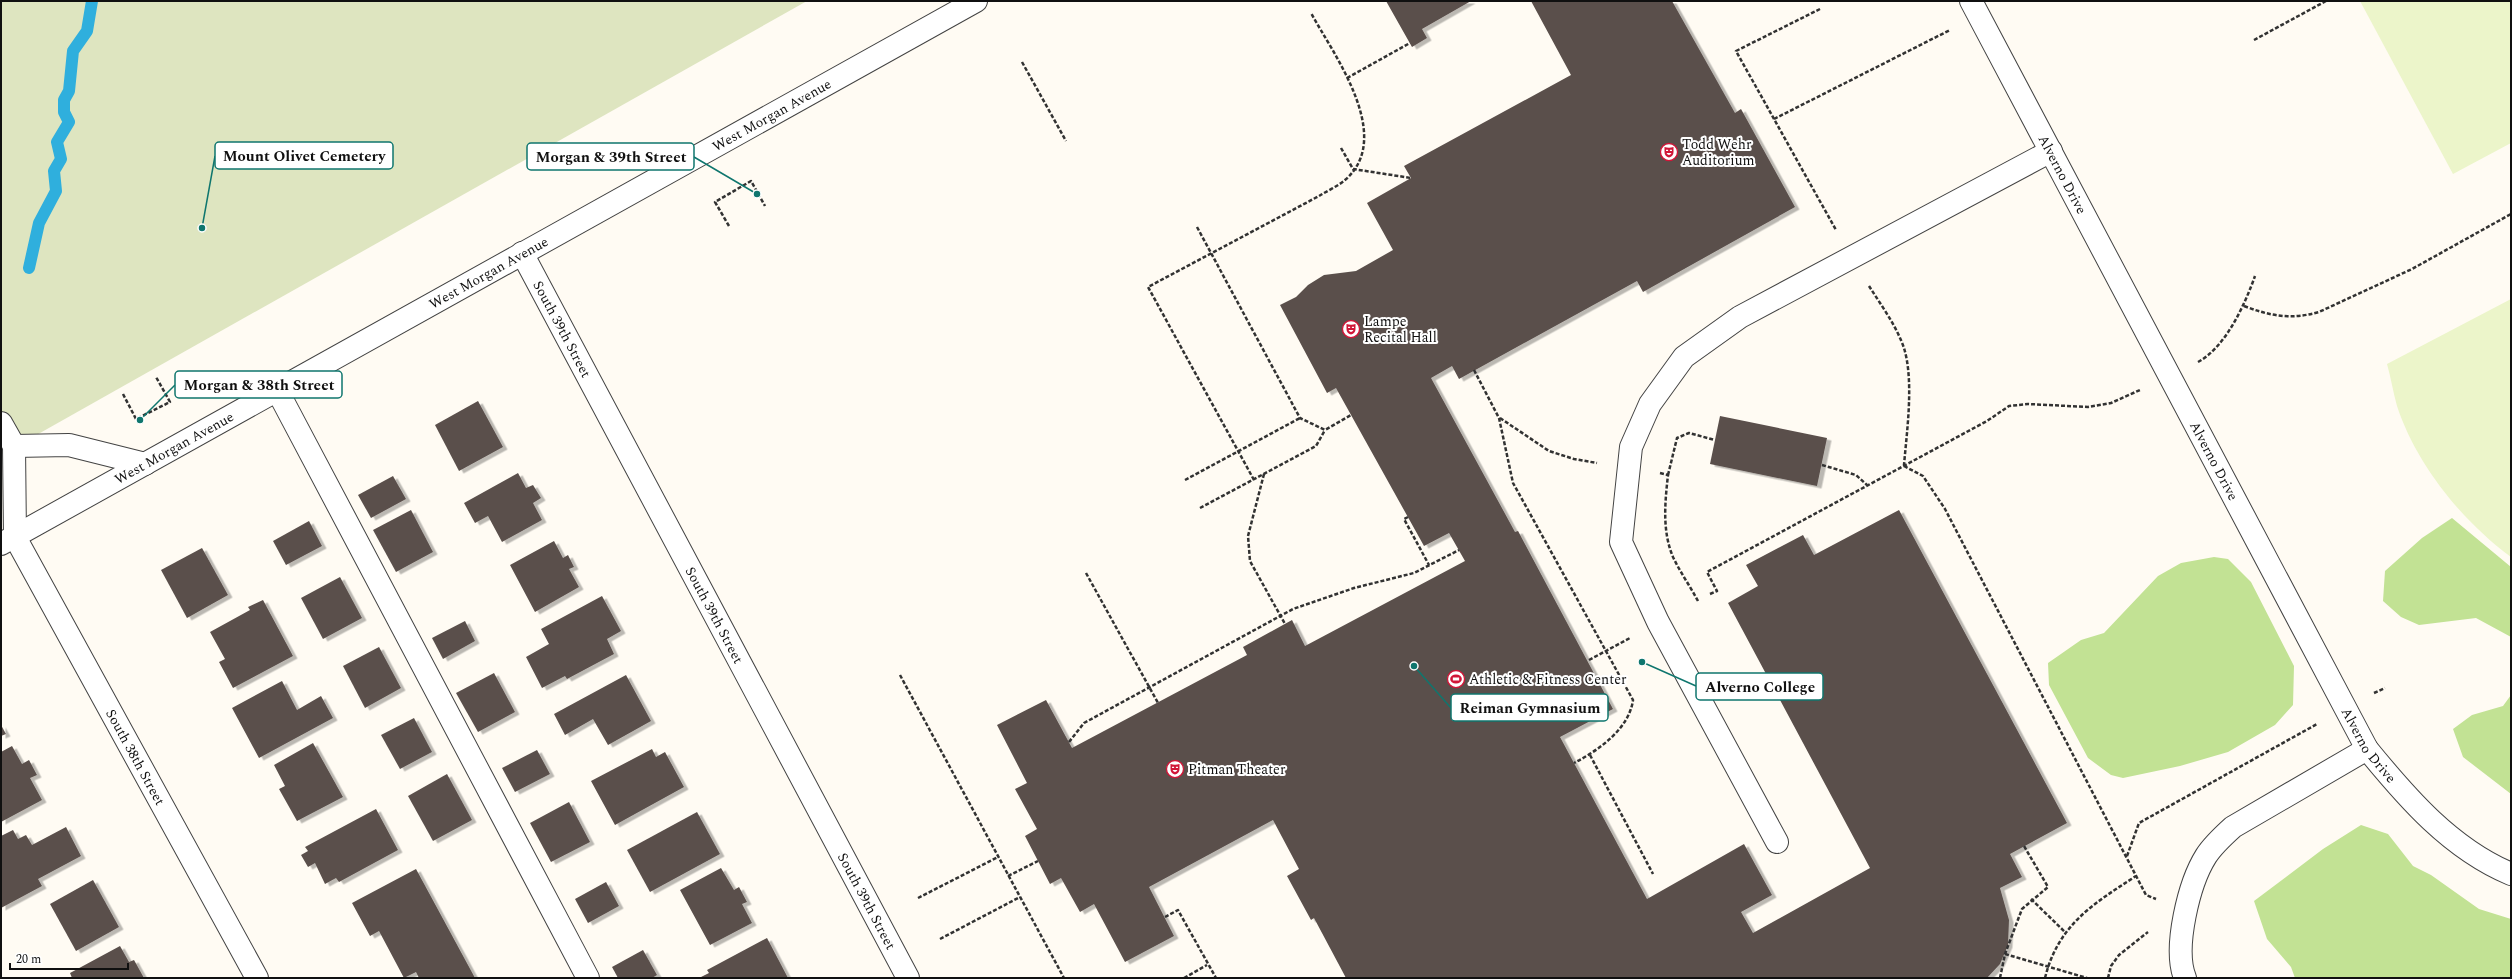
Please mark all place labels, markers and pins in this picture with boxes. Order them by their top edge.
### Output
place label: Todd Wehr Auditorium [1682,134,1755,171]
callout: Mount Olivet Cemetery [215,142,393,169]
theatre icon: Todd Wehr Auditorium [1659,142,1679,162]
callout: Morgan & 39th Street [527,143,694,170]
place label: Lampe Recital Hall [1364,311,1437,348]
theatre icon: Lampe Recital Hall [1341,319,1361,339]
callout: Morgan & 38th Street [175,371,342,398]
sports icon: Athletic & Fitness Center [1446,669,1466,689]
place label: Athletic & Fitness Center [1469,669,1627,690]
callout: Alverno College [1696,673,1823,700]
callout: Reiman Gymnasium [1451,694,1608,721]
theatre icon: Pitman Theater [1165,759,1185,779]
place label: Pitman Theater [1188,759,1286,780]

